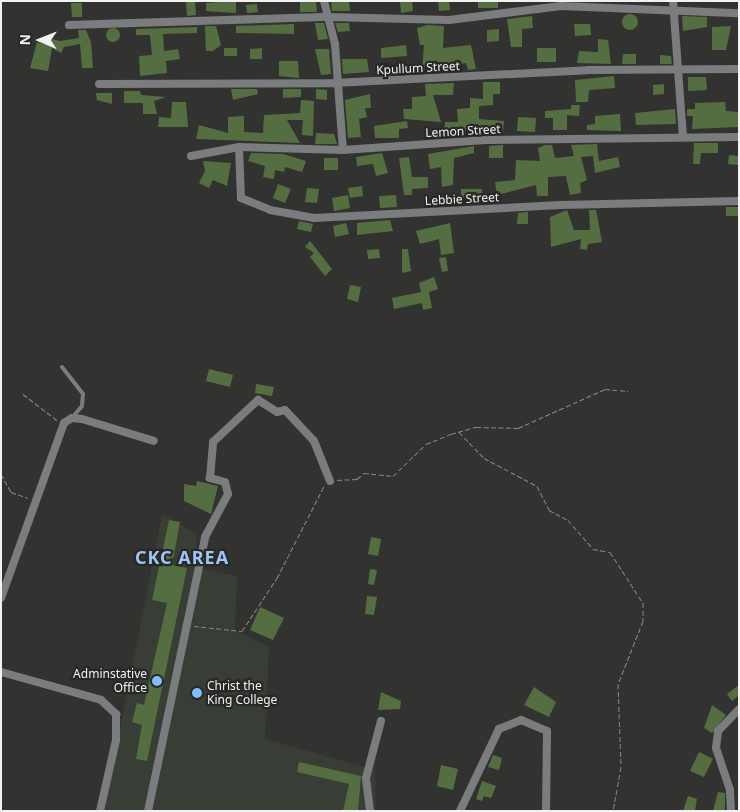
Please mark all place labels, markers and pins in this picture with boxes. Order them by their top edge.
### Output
place label: Adminstative Office [73,667,147,695]
marker: Adminstative Office [151,675,163,687]
place label: Christ the King College [207,679,277,707]
marker: Christ the King College [191,687,203,699]

